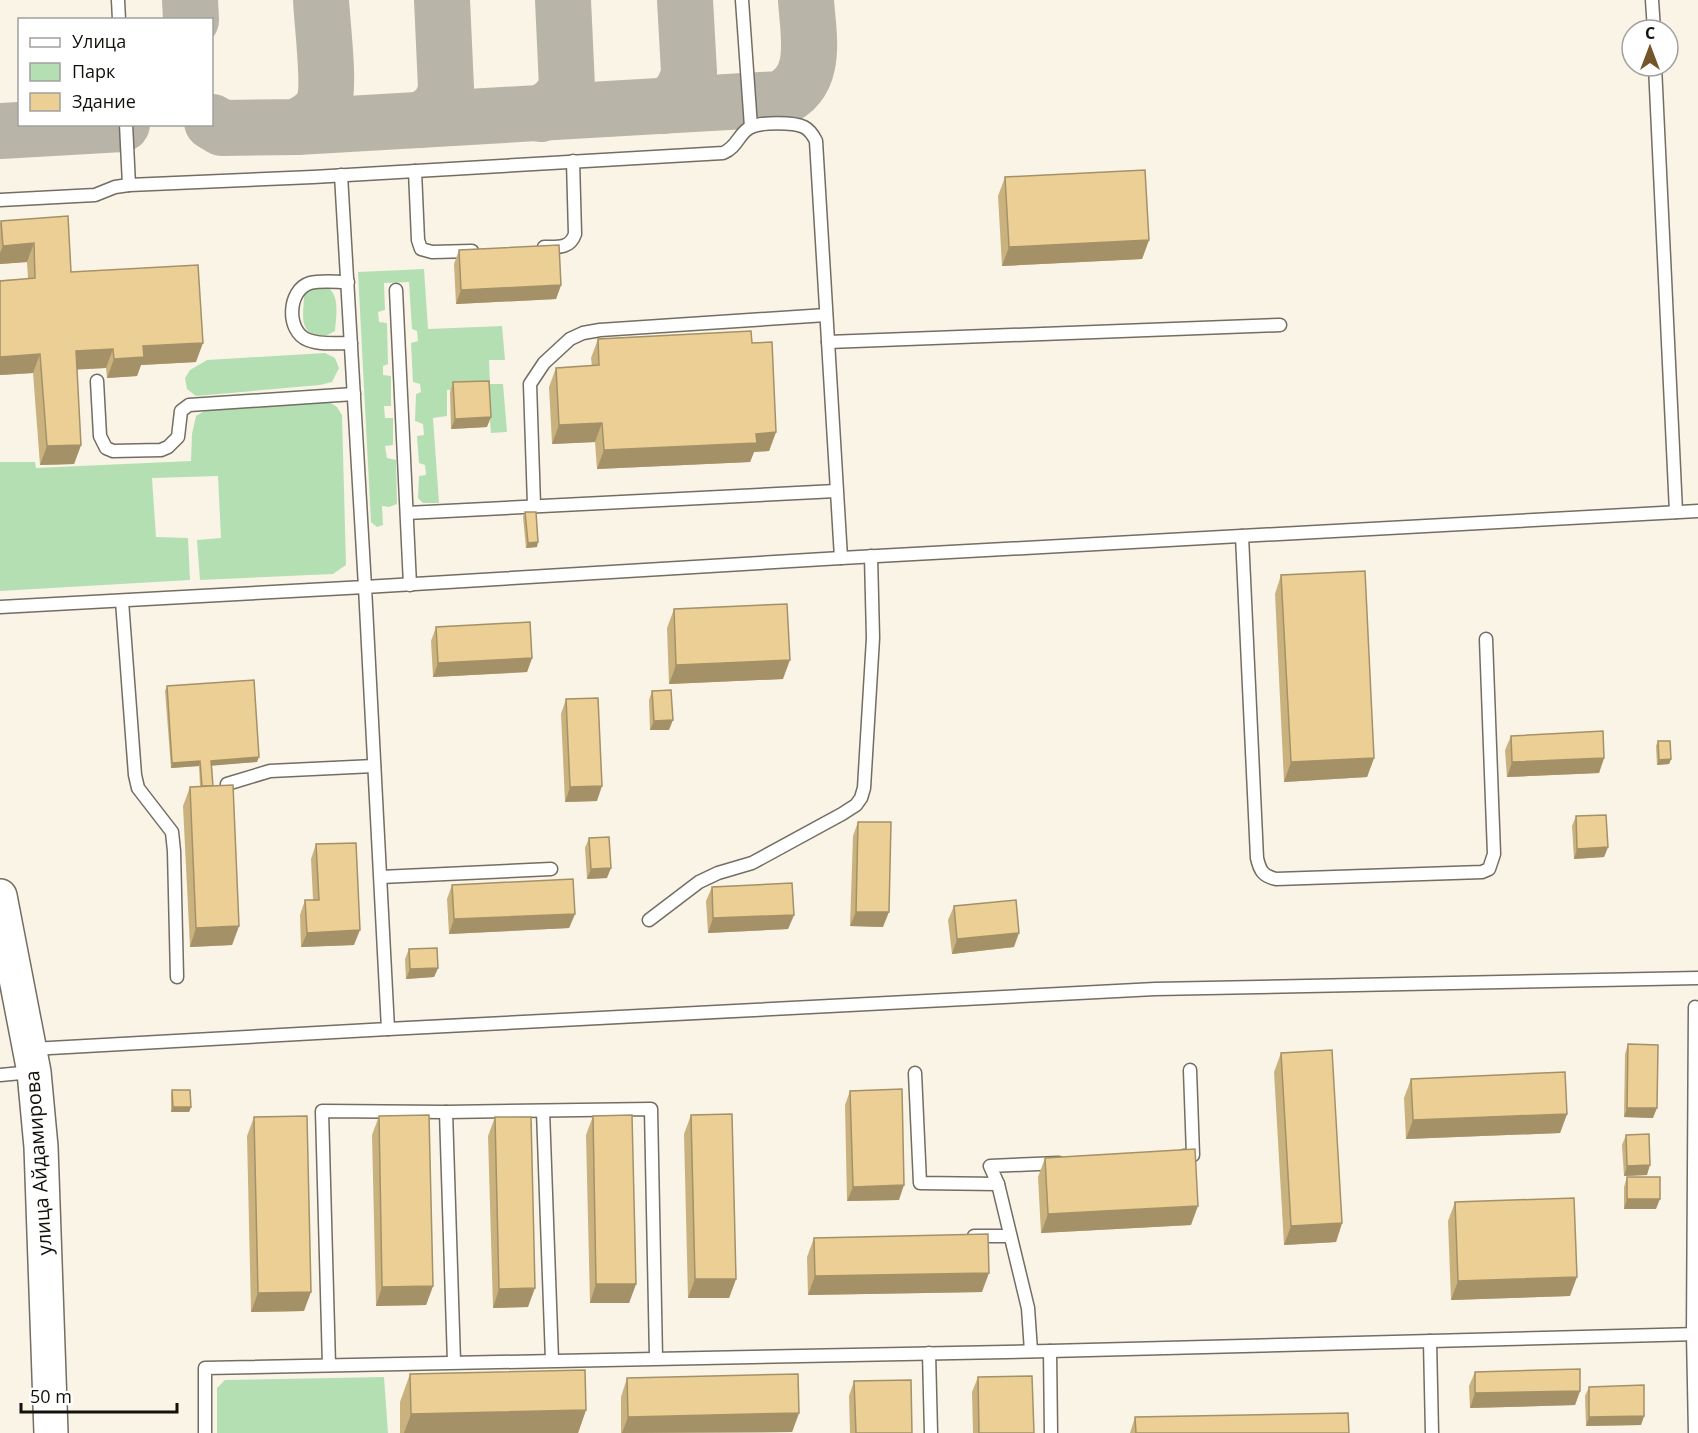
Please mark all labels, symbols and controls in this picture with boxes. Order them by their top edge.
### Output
legend [18,18,213,126]
north arrow [1620,18,1680,78]
text: С [1645,22,1655,44]
text: Улица [72,29,126,53]
text: Парк [72,59,116,83]
text: Здание [72,89,136,113]
street label: улица Айдамирова [18,1070,58,1256]
scale bar [21,1376,177,1414]
text: 50 m [30,1384,72,1408]

